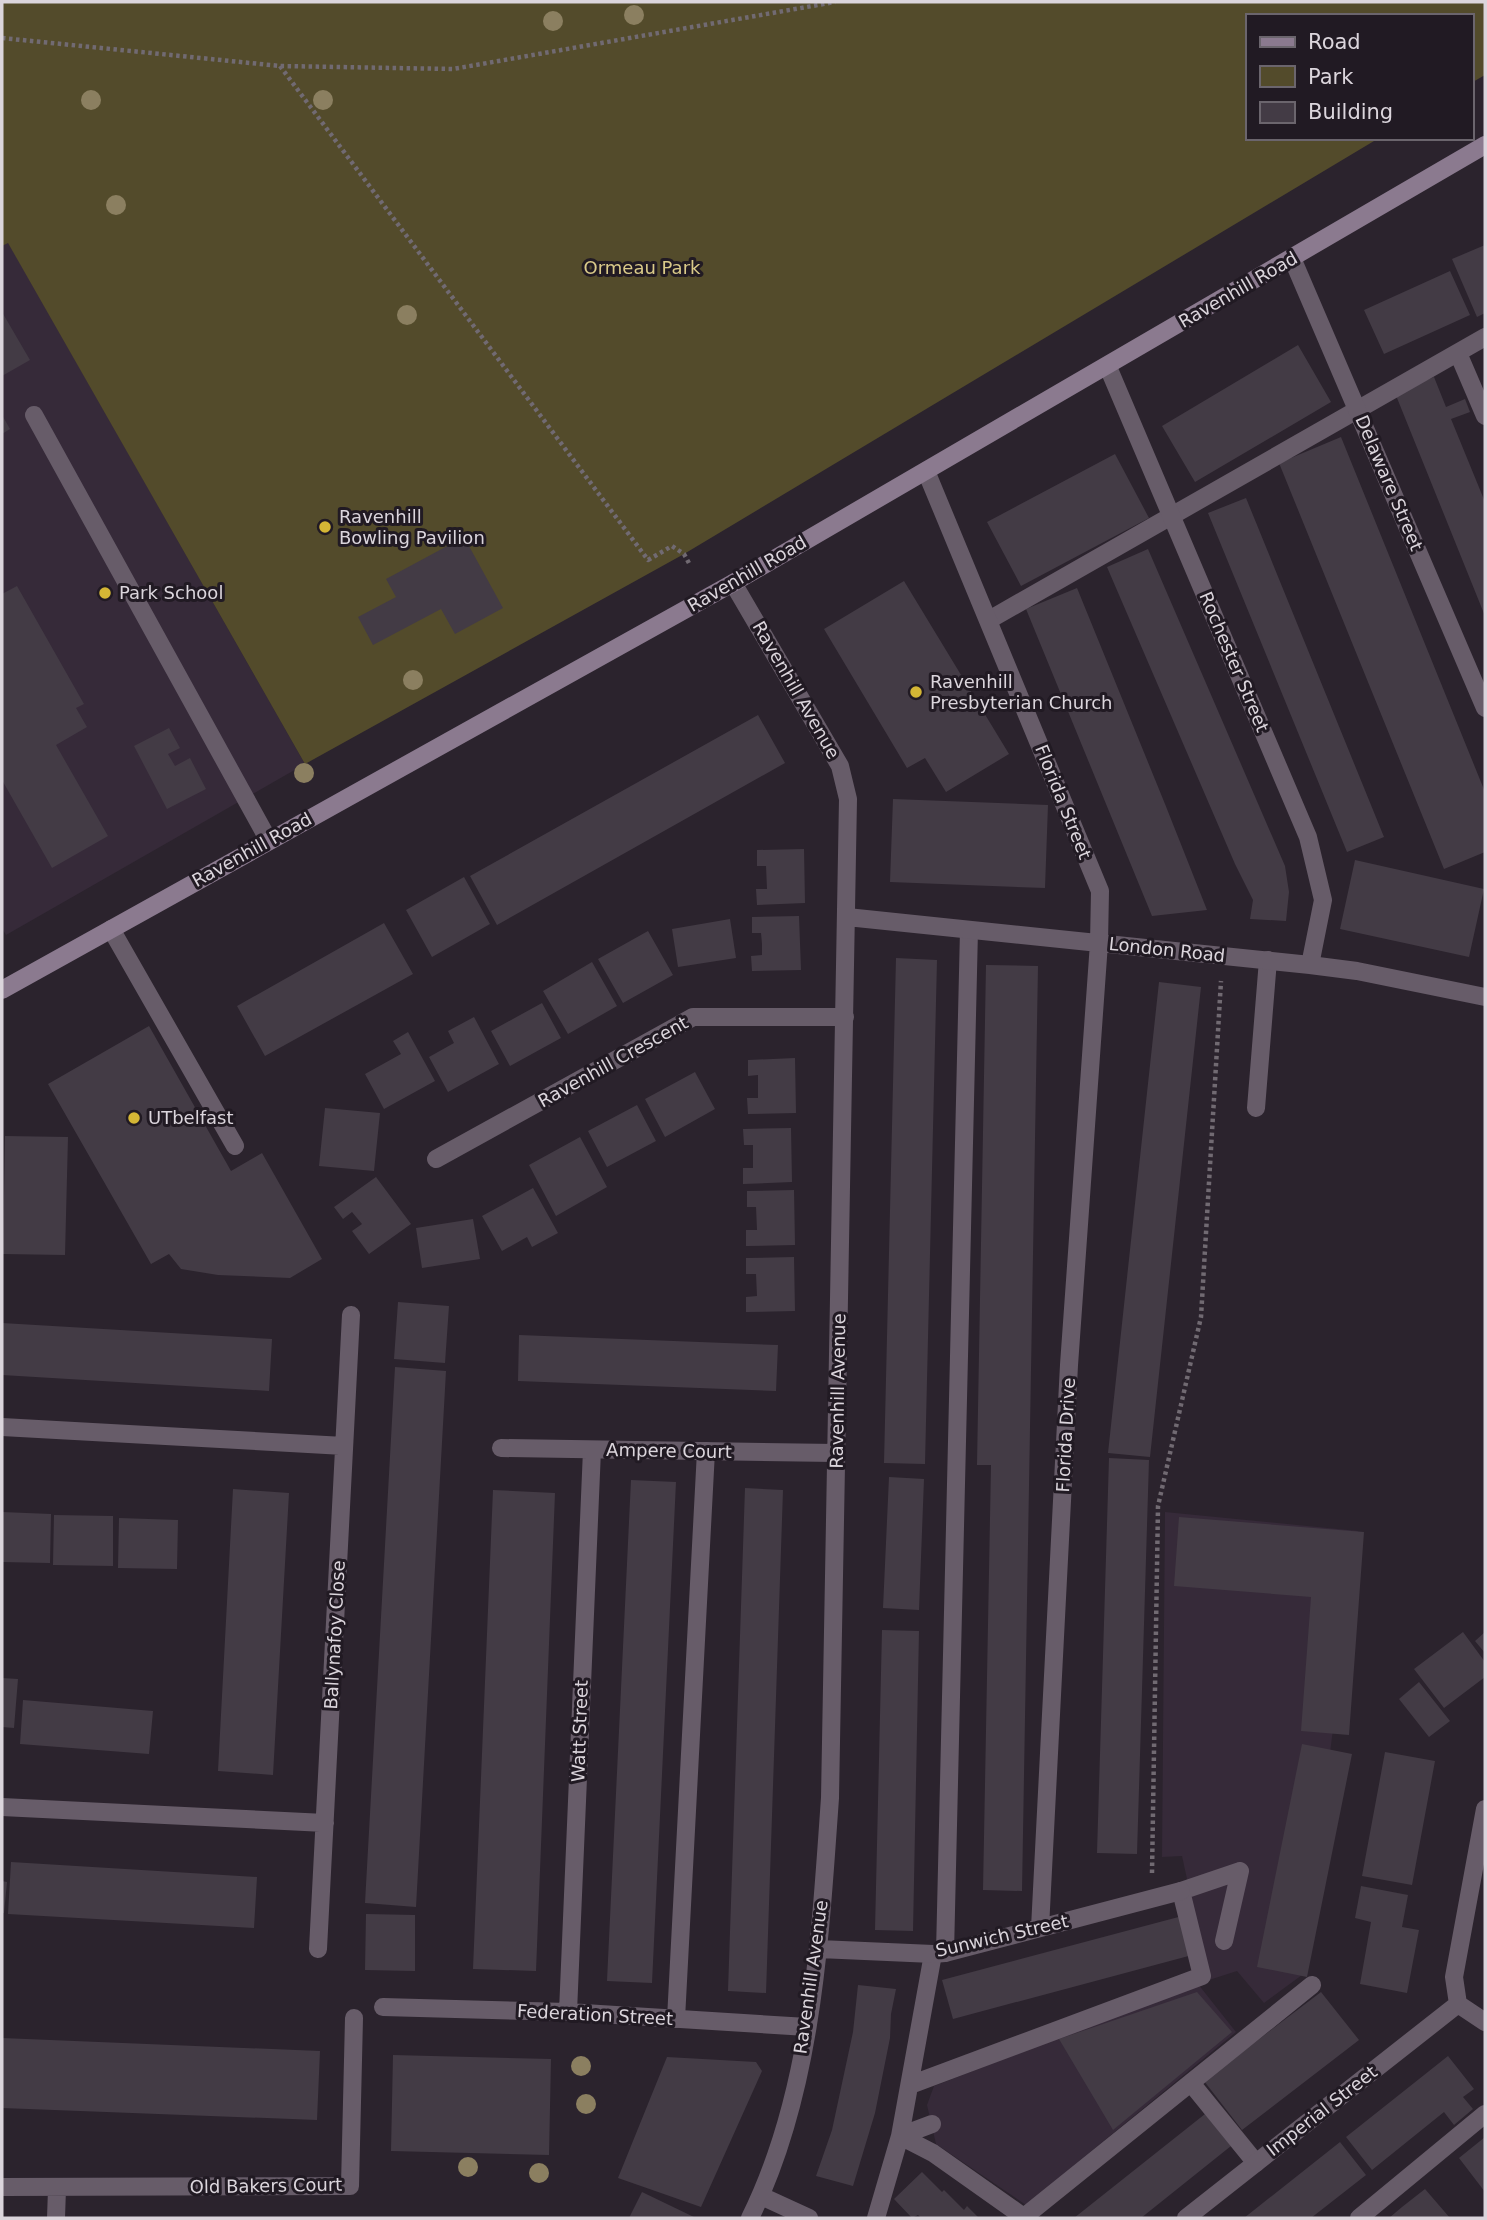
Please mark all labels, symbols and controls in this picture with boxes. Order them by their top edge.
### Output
legend [1246,14,1473,140]
text: Road [1308,30,1361,54]
text: Park [1308,65,1354,89]
text: Building [1308,100,1393,124]
street label: Ravenhill Road [1175,247,1301,332]
park label: Ormeau Park [584,257,701,278]
street label: Delaware Street [1351,412,1427,554]
place label: Ravenhill Bowling Pavilion [339,506,485,548]
marker: Ravenhill Bowling Pavilion [317,519,333,535]
street label: Ravenhill Road [684,531,810,616]
place label: Park School [119,582,223,603]
marker: Park School [97,585,113,601]
street label: Rochester Street [1195,588,1274,735]
street label: Ravenhill Avenue [749,617,844,762]
place label: Ravenhill Presbyterian Church [930,671,1112,713]
marker: Ravenhill Presbyterian Church [908,684,924,700]
street label: Florida Street [1031,741,1096,862]
street label: Ravenhill Road [188,808,315,891]
street label: London Road [1108,933,1226,966]
street label: Ravenhill Crescent [534,1012,691,1111]
place label: UTbelfast [148,1107,233,1128]
marker: UTbelfast [126,1110,142,1126]
street label: Ravenhill Avenue [826,1313,849,1469]
street label: Florida Drive [1052,1377,1079,1493]
street label: Ampere Court [606,1439,732,1462]
street label: Ballynafoy Close [320,1560,349,1710]
street label: Watt Street [567,1680,592,1782]
street label: Ravenhill Avenue [789,1899,832,2055]
street label: Sunwich Street [933,1910,1070,1961]
street label: Federation Street [516,2000,674,2029]
street label: Imperial Street [1262,2061,1381,2160]
street label: Old Bakers Court [190,2174,342,2197]

